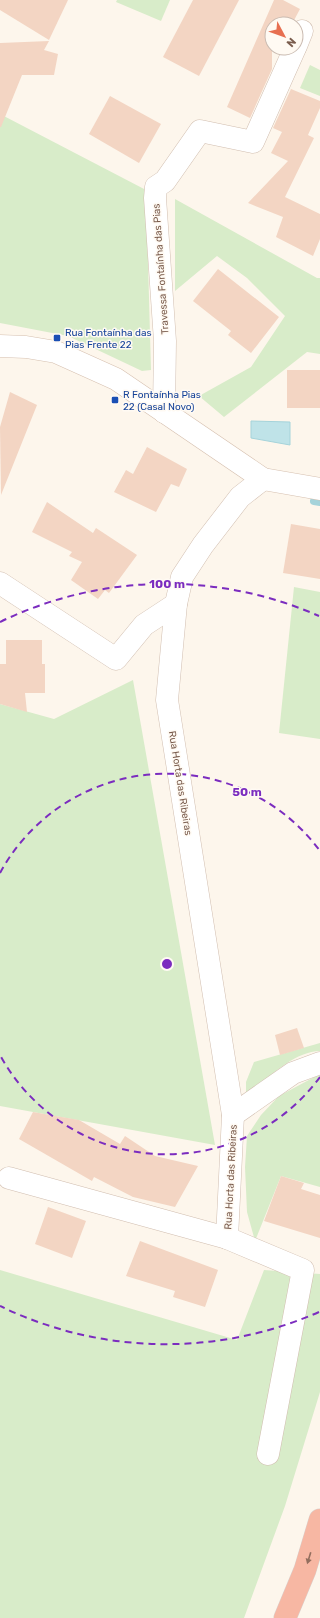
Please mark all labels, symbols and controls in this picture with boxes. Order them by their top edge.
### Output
north arrow [264,16,304,56]
text: N [284,35,299,50]
street label: Travessa Fontaínha das Pias [150,203,172,335]
place label: Rua Fontaínha das Pias Frente 22 [65,327,152,351]
marker: Rua Fontaínha das Pias Frente 22 [52,333,62,343]
place label: R Fontaínha Pias 22 (Casal Novo) [123,389,201,413]
marker: R Fontaínha Pias 22 (Casal Novo) [110,395,120,405]
text: 100 m [149,577,185,591]
street label: Rua Horta das Ribeiras [166,730,194,836]
text: 50 m [232,785,262,799]
centre of rings [160,957,174,971]
street label: Rua Horta das Ribeiras [222,1124,240,1230]
one-way arrow [306,1552,312,1564]

